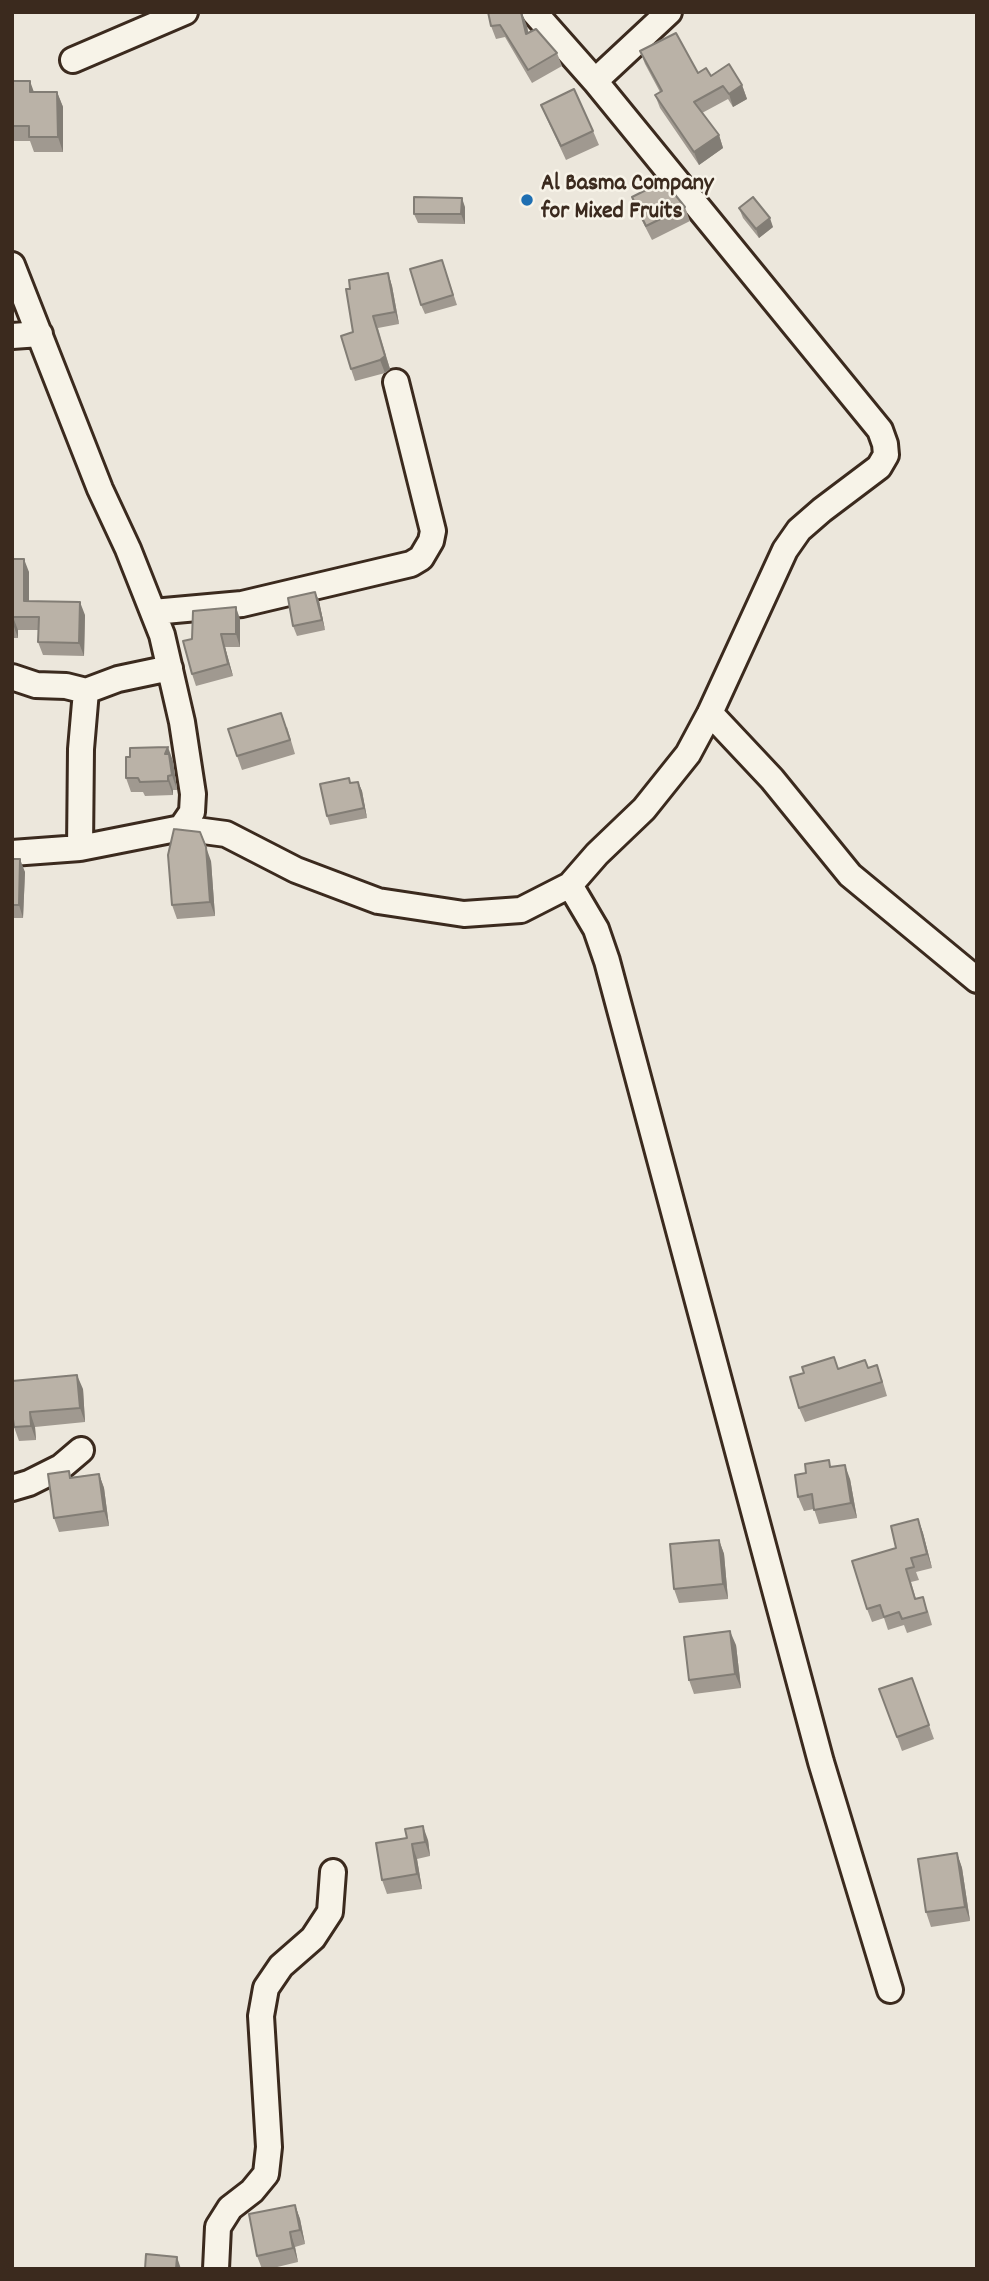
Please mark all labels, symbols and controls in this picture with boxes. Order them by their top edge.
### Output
place label: Al Basma Company for Mixed Fruits [541,172,713,228]
marker: Al Basma Company for Mixed Fruits [519,192,535,208]

